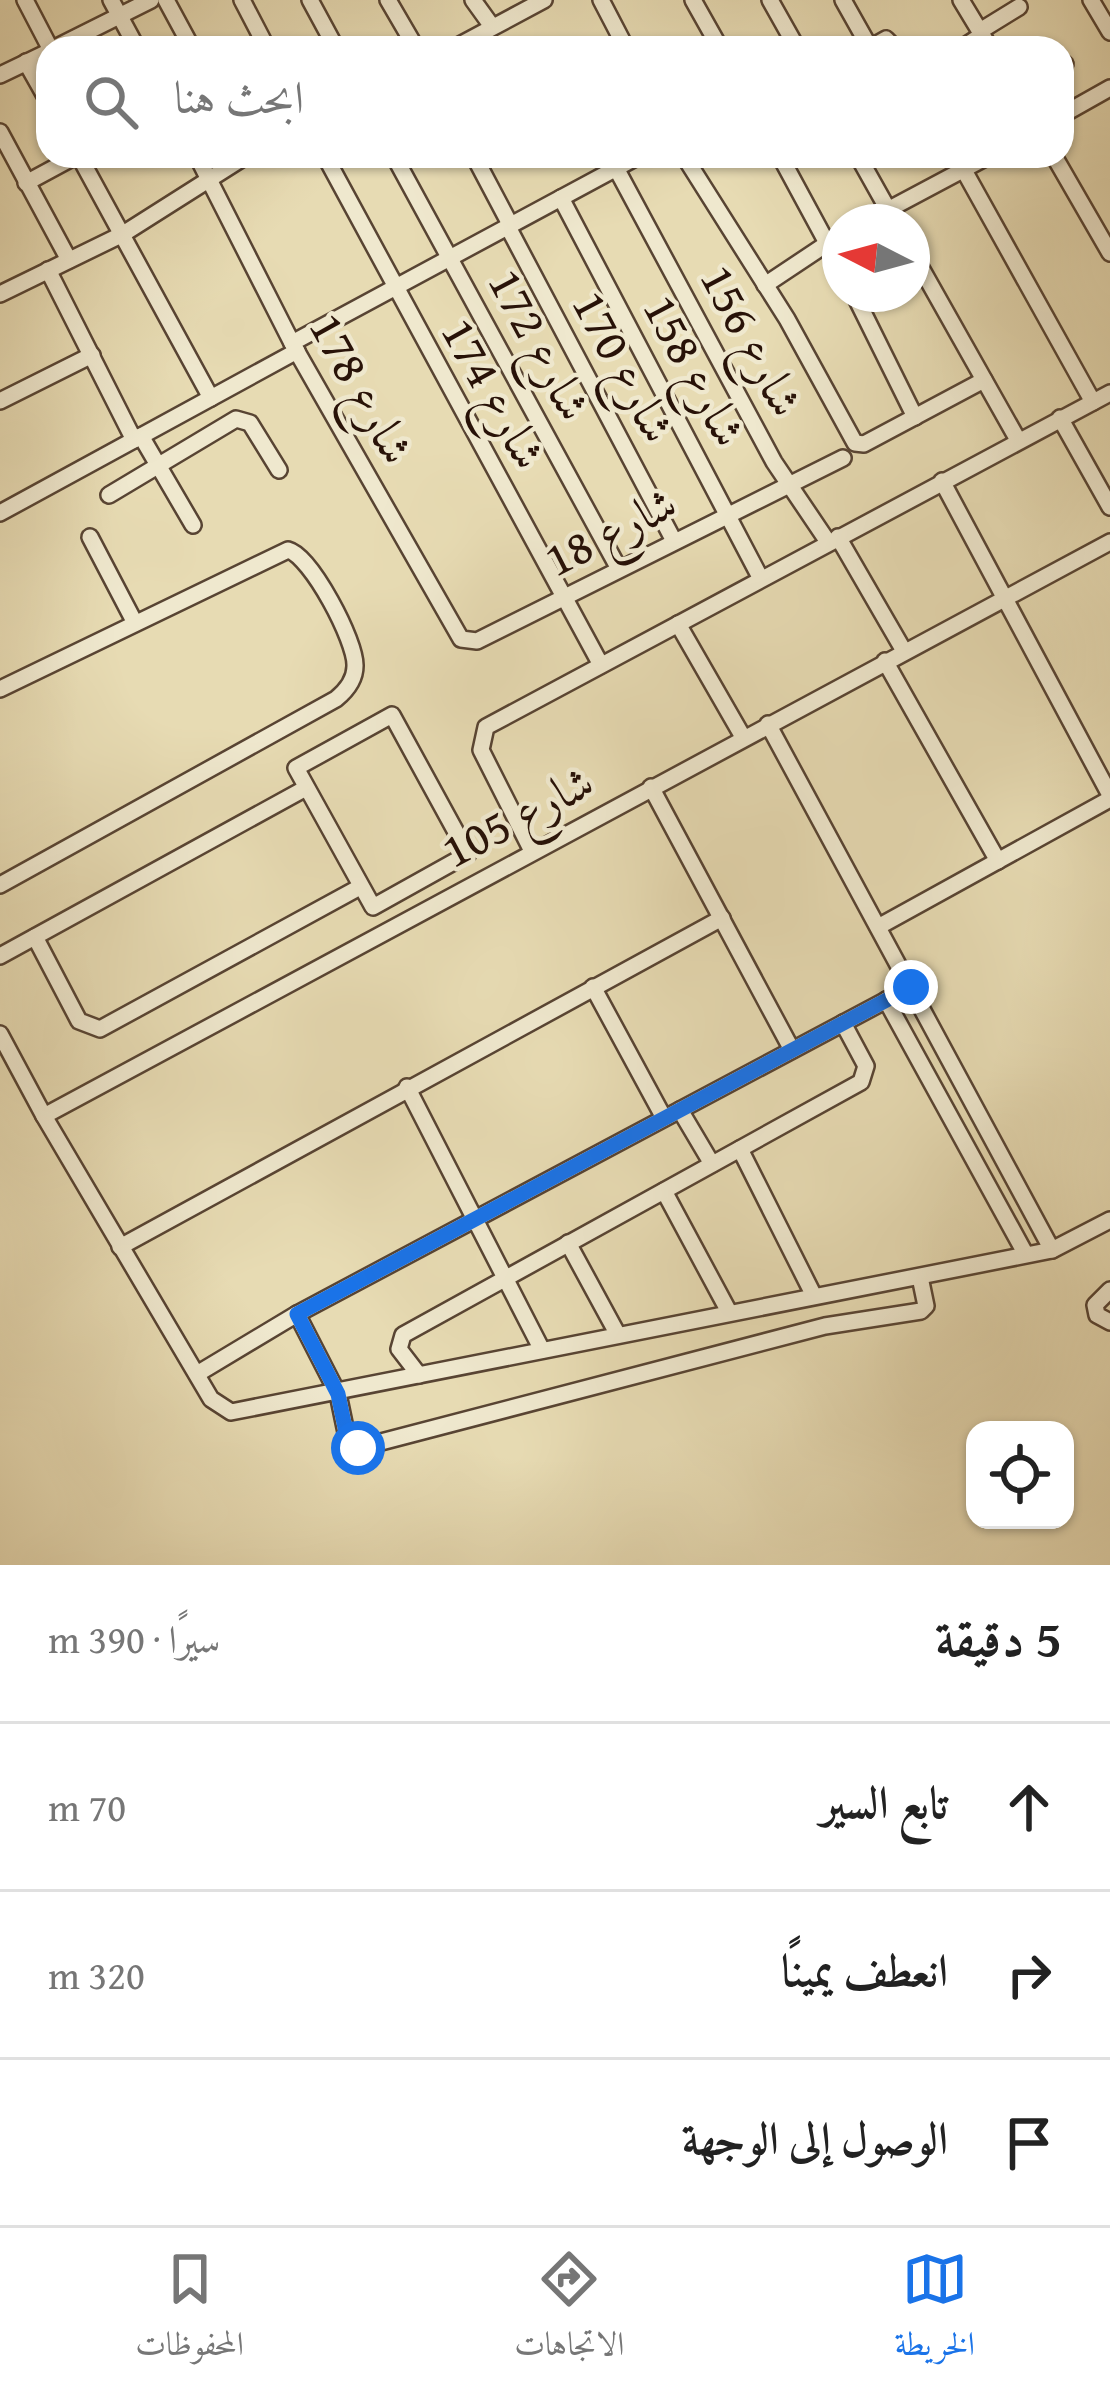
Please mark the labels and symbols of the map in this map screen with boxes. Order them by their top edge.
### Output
north arrow [822,204,930,312]
street label: شارع 156 [679,251,823,431]
street label: شارع 172 [467,255,611,435]
street label: شارع 170 [551,277,695,457]
street label: شارع 158 [622,281,766,461]
street label: شارع 178 [288,299,434,479]
street label: شارع 174 [420,304,566,484]
street label: شارع 18 [531,467,691,598]
street label: شارع 105 [428,745,608,889]
route end [884,960,938,1014]
route start [331,1421,385,1475]

